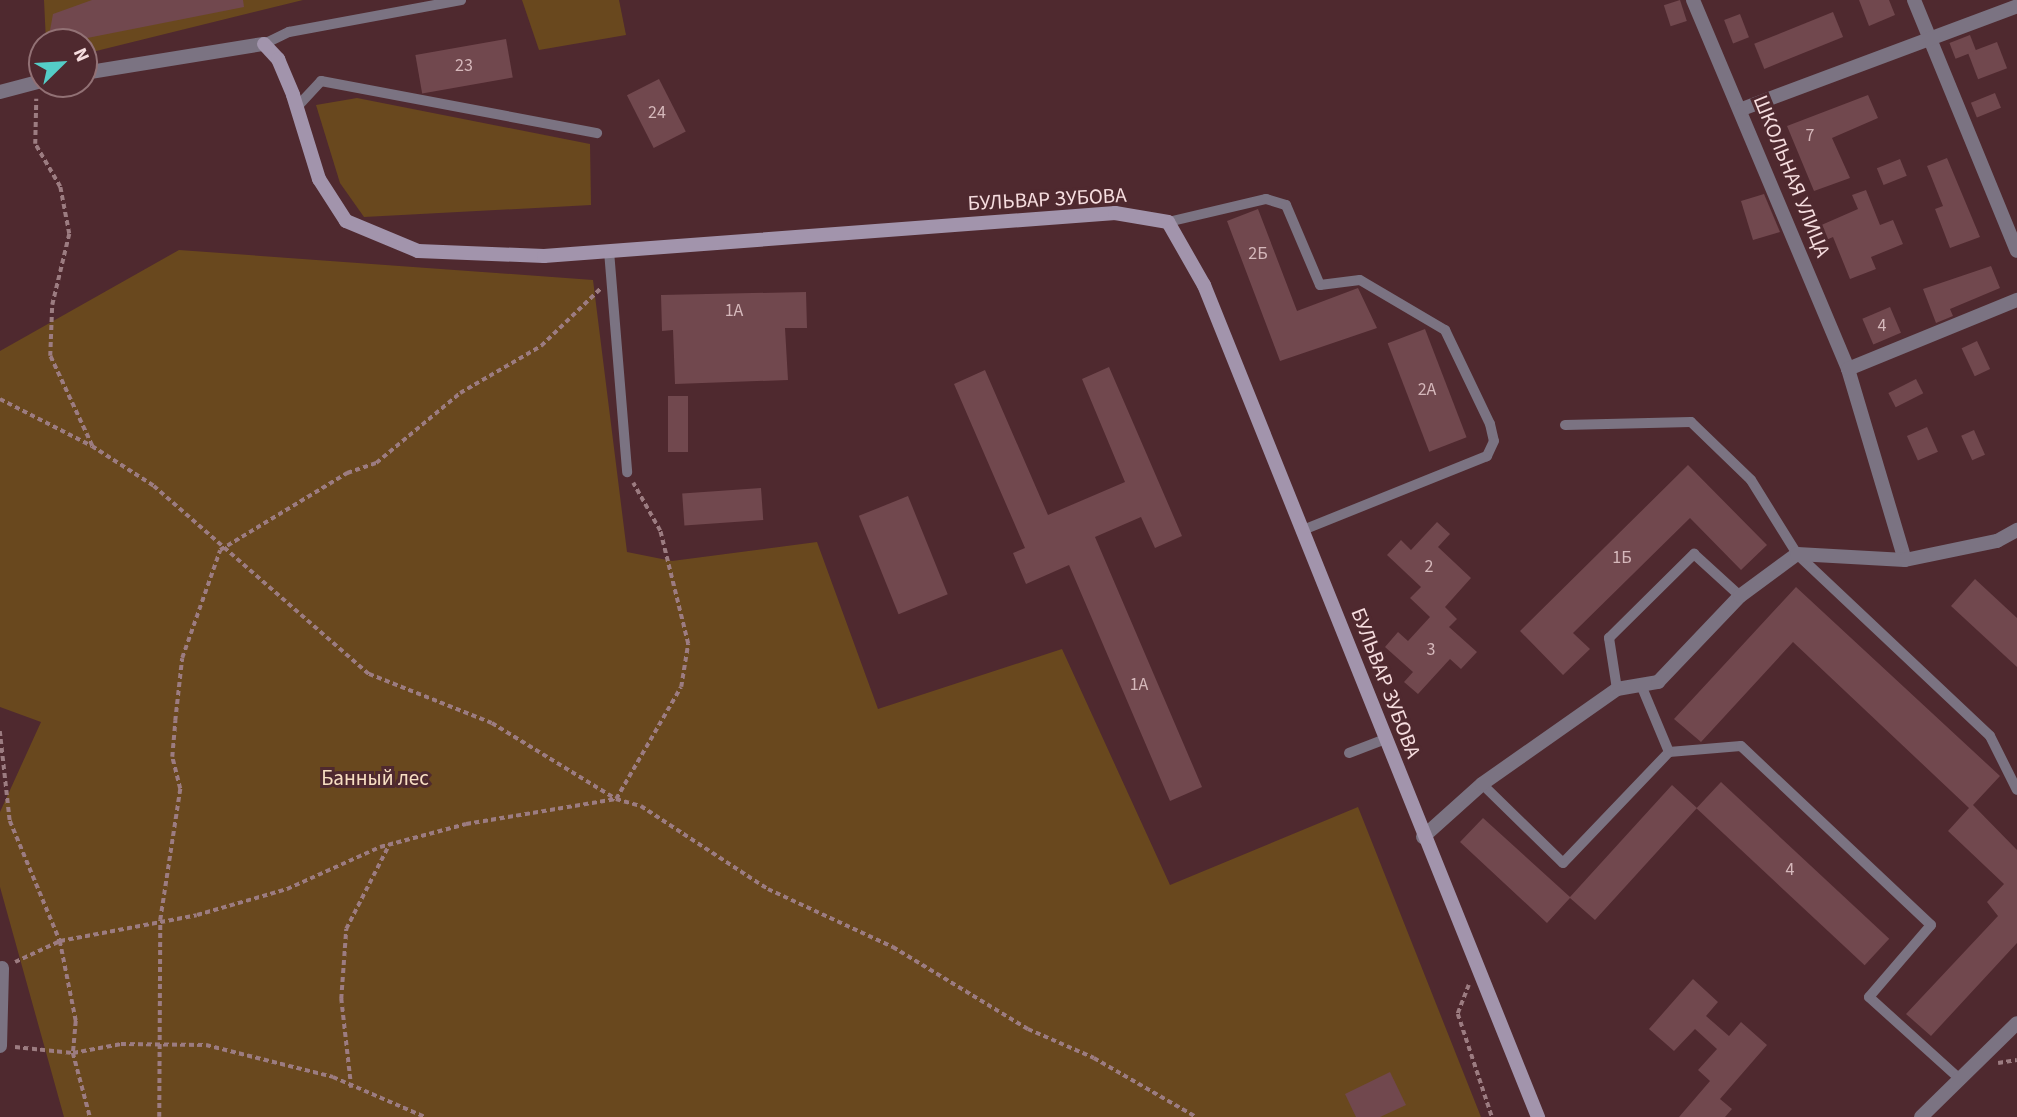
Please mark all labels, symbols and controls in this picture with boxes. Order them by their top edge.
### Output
north arrow [28,28,98,98]
text: N [66,44,96,66]
house number: 23 [455,55,473,77]
street label: ШКОЛЬНАЯ УЛИЦА [1748,91,1836,261]
house number: 24 [648,102,666,124]
house number: 7 [1806,125,1814,147]
street label: БУЛЬВАР ЗУБОВА [967,182,1127,216]
house number: 2Б [1248,243,1268,265]
house number: 1А [725,300,743,322]
house number: 4 [1878,315,1886,337]
house number: 2А [1418,379,1436,401]
house number: 1Б [1612,547,1632,569]
house number: 2 [1425,556,1433,578]
street label: БУЛЬВАР ЗУБОВА [1346,604,1426,762]
house number: 3 [1427,639,1435,661]
house number: 1А [1130,674,1148,696]
park label: Банный лес [321,765,429,791]
house number: 4 [1786,859,1794,881]

